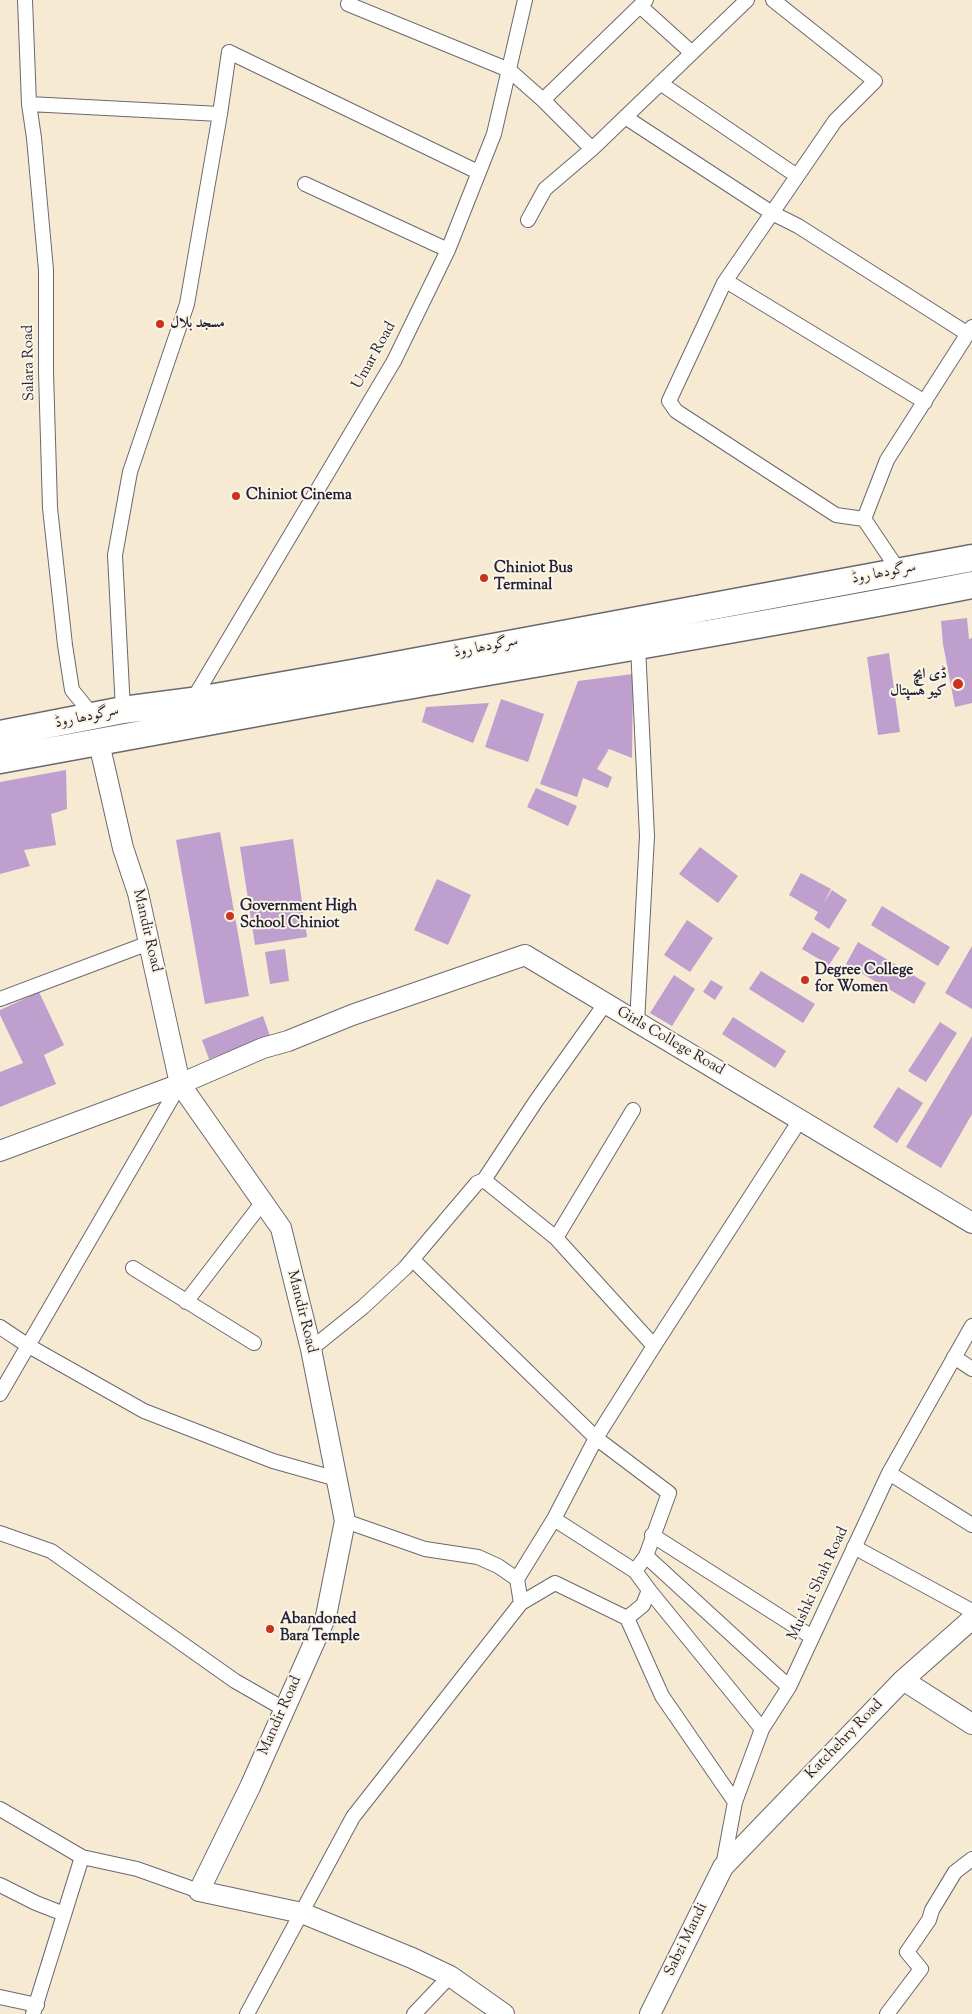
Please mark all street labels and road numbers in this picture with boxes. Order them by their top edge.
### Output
street label: Umar Road [349,319,401,393]
street label: Salara Road [20,325,40,401]
street label: سرگودھا روڈ [850,559,918,589]
street label: سرگودھا روڈ [452,633,520,663]
street label: سرگودھا روڈ [53,702,121,734]
street label: Mandir Road [128,888,164,974]
street label: Girls College Road [613,1004,727,1080]
street label: Mandir Road [282,1269,320,1355]
street label: Mushki Shah Road [785,1524,853,1644]
street label: Mandir Road [256,1674,306,1758]
street label: Katchehry Road [803,1696,887,1784]
street label: Sabzi Mandi [662,1900,712,1980]

